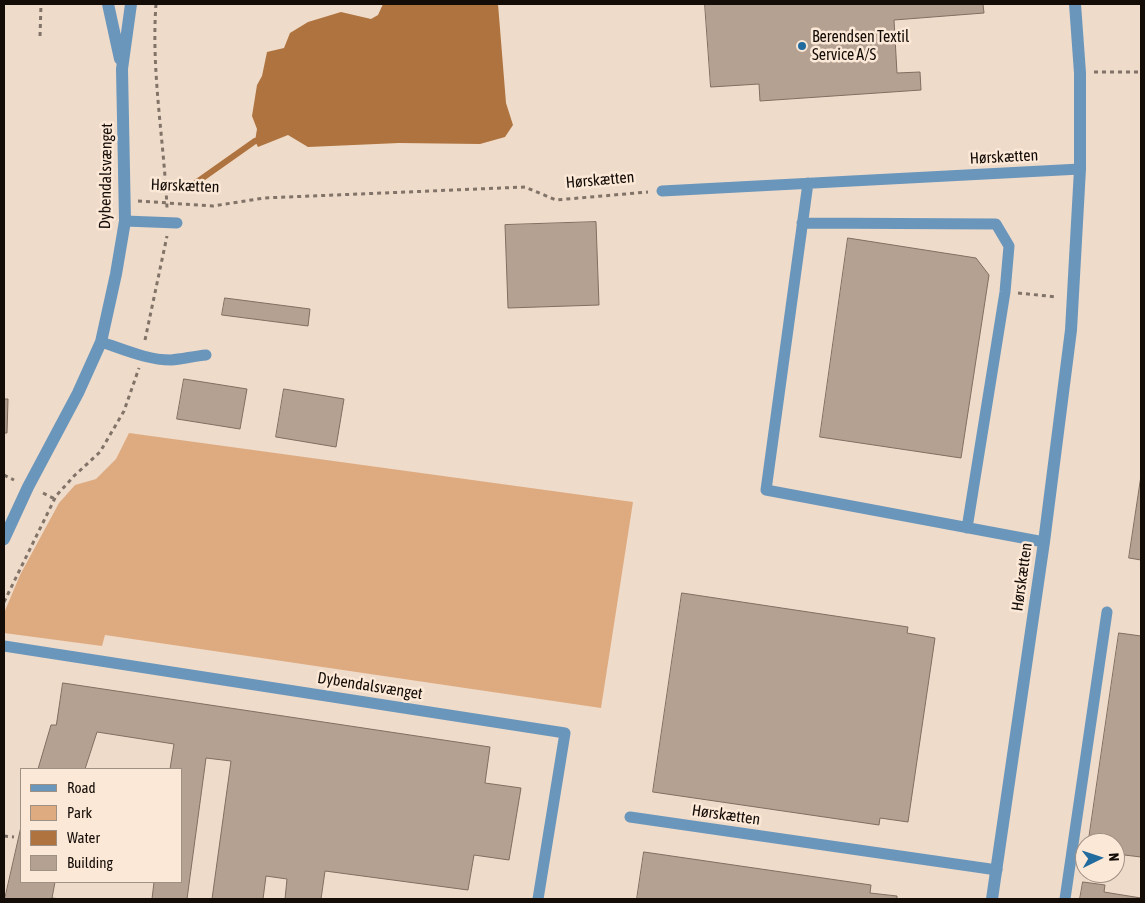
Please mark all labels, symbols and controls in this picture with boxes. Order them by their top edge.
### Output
place label: Berendsen Textil Service A/S [812,27,909,65]
marker: Berendsen Textil Service A/S [796,40,808,52]
street label: Dybendalsvænget [95,123,117,229]
street label: Hørskætten [969,146,1039,168]
street label: Hørskætten [565,167,635,193]
street label: Hørskætten [150,175,220,197]
street label: Hørskætten [1008,542,1036,612]
street label: Dybendalsvænget [316,668,424,704]
legend [20,768,182,883]
text: Road [67,779,96,796]
street label: Hørskætten [691,801,761,829]
text: Park [67,804,92,821]
text: Water [67,829,100,846]
north arrow [1075,833,1125,883]
text: N [1106,852,1122,862]
text: Building [67,854,113,871]

